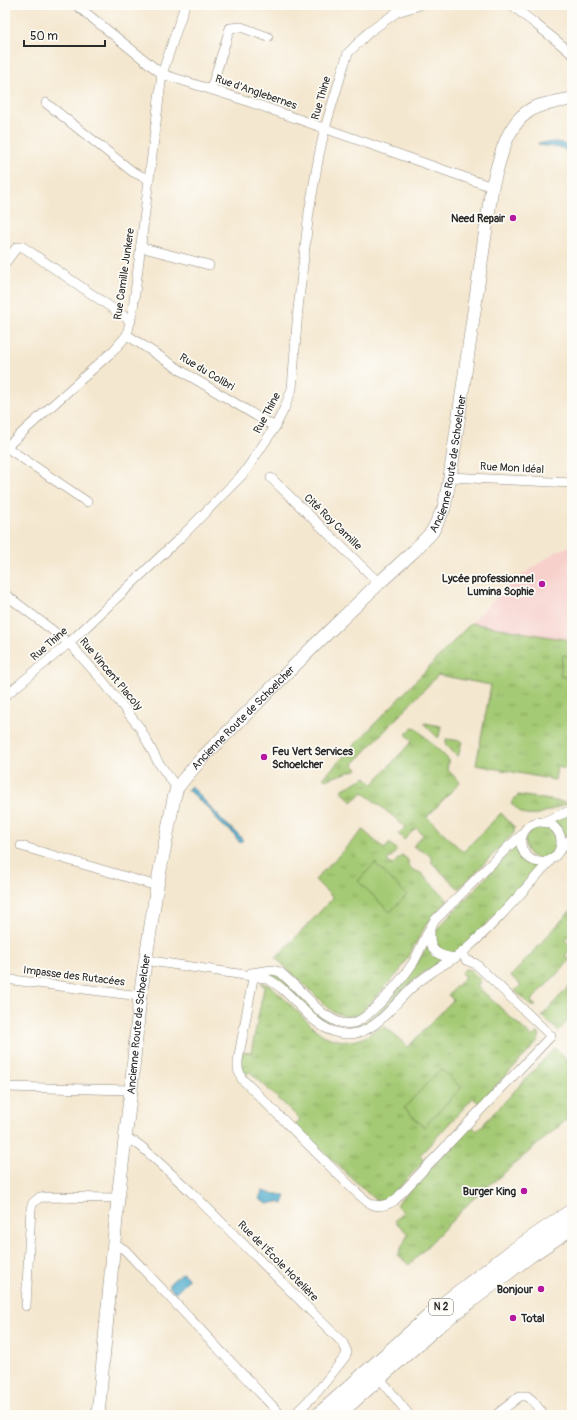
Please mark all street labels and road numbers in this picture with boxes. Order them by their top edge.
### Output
street label: Rue d'Anglebernes [213,72,299,112]
street label: Rue Thine [309,74,334,121]
street label: Rue Camille Junkere [111,227,137,321]
street label: Rue du Colibri [177,351,237,393]
street label: Rue Thine [251,390,283,436]
street label: Ancienne Route de Schoelcher [426,394,468,535]
street label: Rue Mon Idéal [480,460,544,476]
street label: Cité Roy Camille [301,491,365,553]
street label: Rue Thine [28,624,71,664]
street label: Rue Vincent Placoly [77,635,145,713]
street label: Ancienne Route de Schoelcher [189,663,297,772]
street label: Ancienne Route de Schoelcher [124,953,153,1095]
street label: Impasse des Rutacées [22,963,126,989]
street label: Rue de l'École Hotelière [235,1218,321,1304]
road number: N 2 [429,1299,453,1315]

